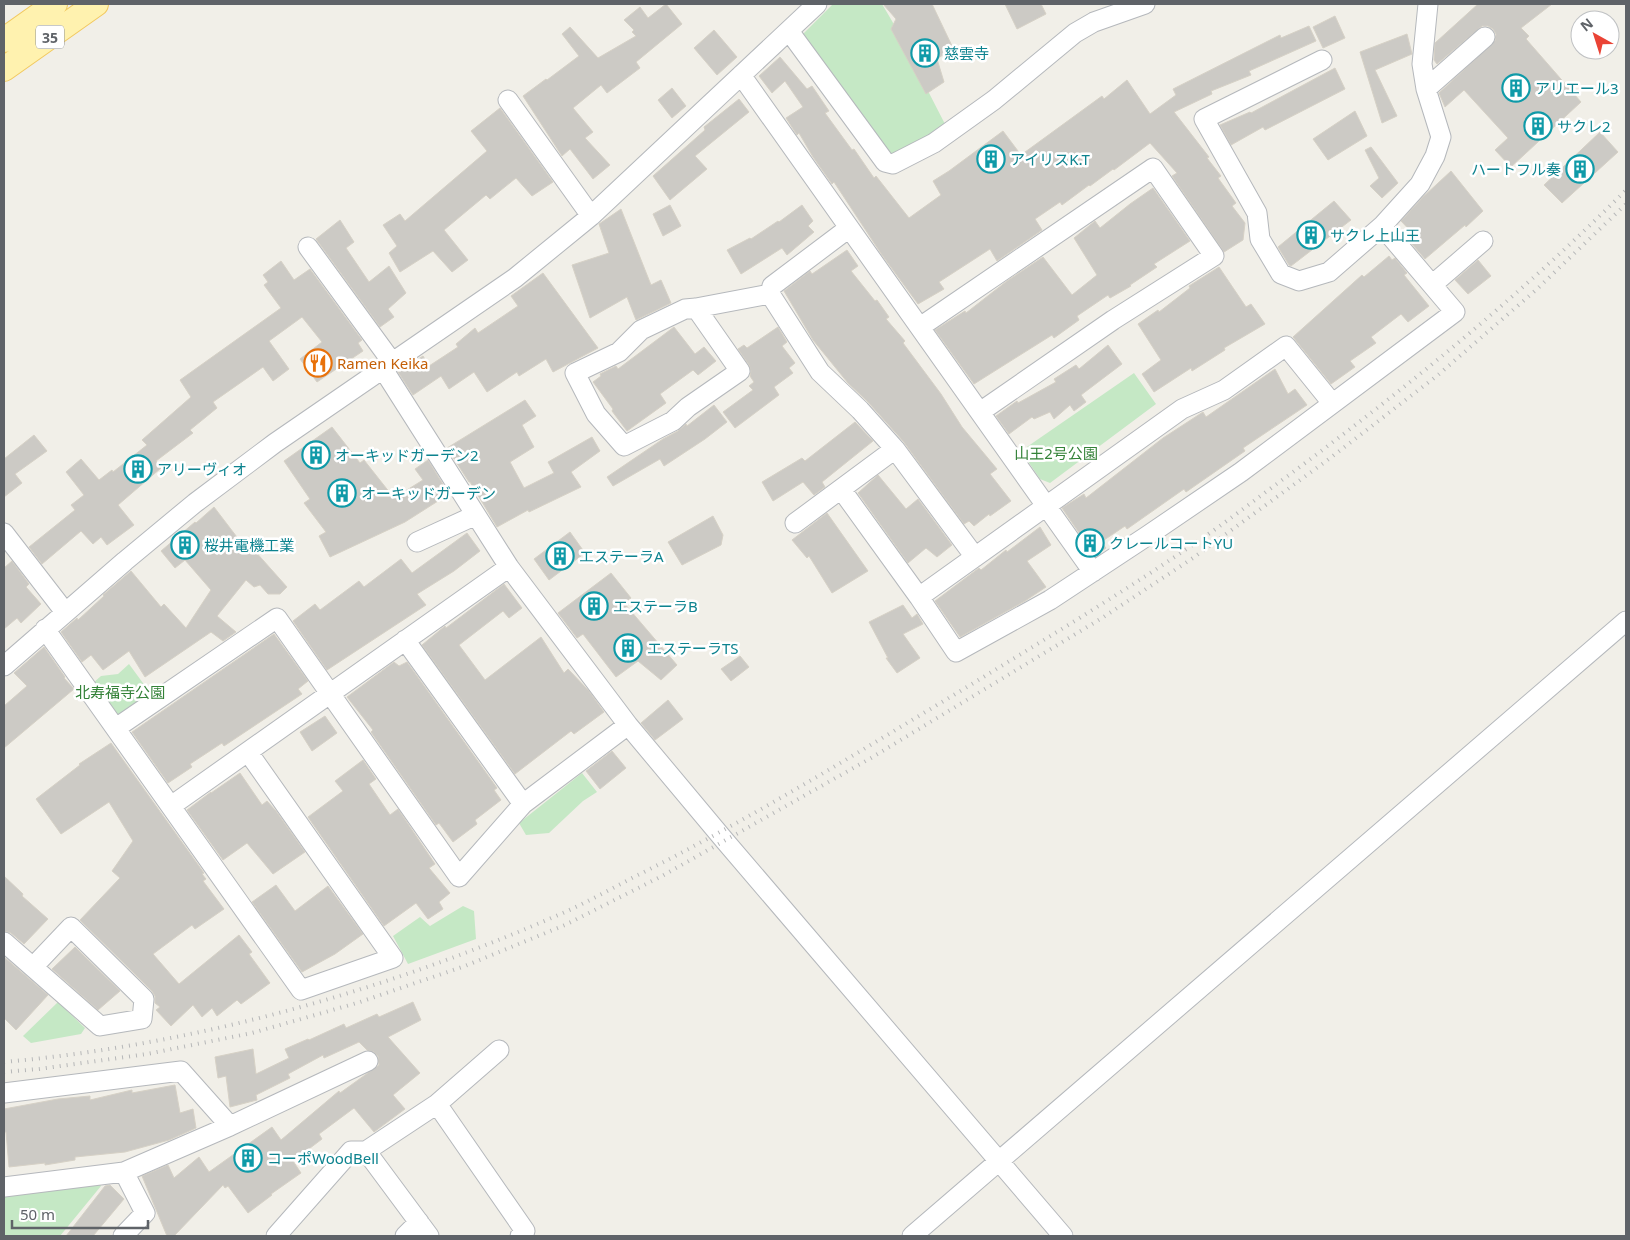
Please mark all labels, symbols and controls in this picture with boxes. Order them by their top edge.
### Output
north arrow [1570,10,1620,60]
text: N [1576,14,1597,35]
road number: 35 [36,26,64,48]
building icon: 慈雲寺 [910,38,940,68]
place label: 慈雲寺 [944,43,989,63]
building icon: アリエール3 [1501,73,1531,103]
place label: アリエール3 [1535,78,1619,98]
building icon: サクレ2 [1523,111,1553,141]
place label: サクレ2 [1557,116,1611,136]
building icon: アイリスK.T [976,144,1006,174]
place label: アイリスK.T [1010,149,1091,169]
building icon: ハートフル奏 [1565,154,1595,184]
place label: ハートフル奏 [1471,159,1561,179]
building icon: サクレ上山王 [1296,220,1326,250]
place label: サクレ上山王 [1330,225,1420,245]
restaurant icon: Ramen Keika [303,348,333,378]
place label: Ramen Keika [337,353,428,373]
building icon: オーキッドガーデン2 [301,440,331,470]
park label: 山王2号公園 [1014,443,1098,463]
place label: オーキッドガーデン2 [335,445,479,465]
building icon: アリーヴィオ [123,454,153,484]
place label: アリーヴィオ [157,459,247,479]
building icon: オーキッドガーデン [327,478,357,508]
place label: オーキッドガーデン [361,483,496,503]
building icon: クレールコートYU [1075,528,1105,558]
building icon: 桜井電機工業 [170,530,200,560]
place label: クレールコートYU [1109,533,1233,553]
place label: 桜井電機工業 [204,535,294,555]
building icon: エステーラA [545,541,575,571]
place label: エステーラA [579,546,664,566]
building icon: エステーラB [579,591,609,621]
place label: エステーラB [613,596,698,616]
building icon: エステーラTS [613,633,643,663]
place label: エステーラTS [647,638,739,658]
park label: 北寿福寺公園 [75,682,165,702]
building icon: コーポWoodBell [233,1143,263,1173]
place label: コーポWoodBell [267,1148,379,1168]
scale bar [12,1198,149,1230]
text: 50 m [20,1204,55,1224]

